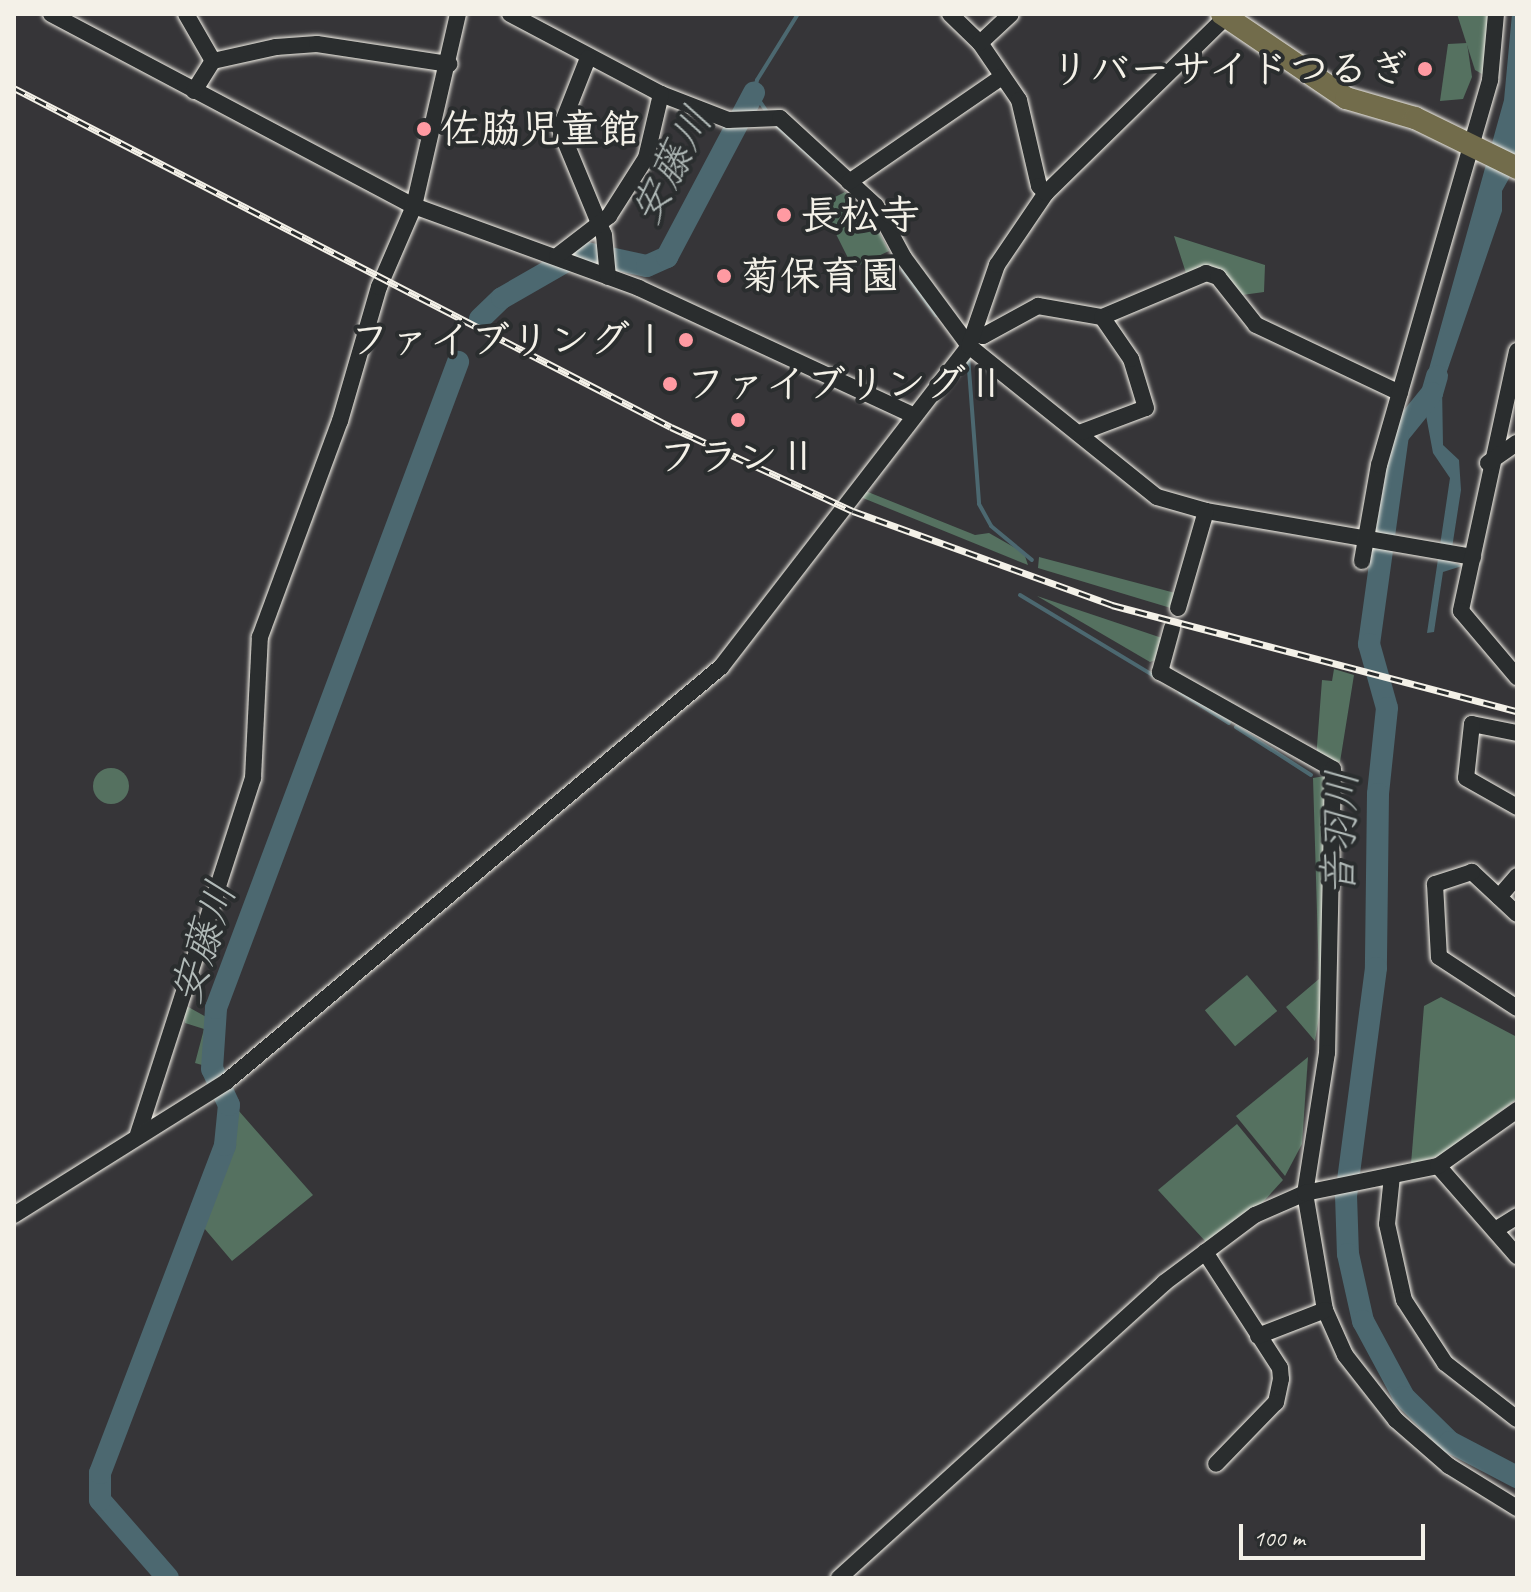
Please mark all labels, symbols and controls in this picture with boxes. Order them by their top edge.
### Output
place label: リバーサイドつるぎ [1049,45,1409,93]
marker: リバーサイドつるぎ [1416,60,1434,78]
water label: 安藤川 [620,99,724,233]
place label: 佐脇児童館 [440,105,640,153]
marker: 佐脇児童館 [415,120,433,138]
place label: 長松寺 [800,191,920,239]
marker: 長松寺 [775,206,793,224]
place label: 菊保育園 [740,252,900,300]
marker: 菊保育園 [715,267,733,285]
place label: ファイブリングⅠ [350,316,670,364]
marker: ファイブリングⅠ [677,331,695,349]
place label: ファイブリングⅡ [686,360,1006,408]
marker: ファイブリングⅡ [661,375,679,393]
marker: フランⅡ [729,411,747,429]
place label: フランⅡ [658,433,818,481]
water label: 音羽川 [1314,769,1368,897]
water label: 安藤川 [161,875,247,1011]
scale bar [1243,1508,1429,1558]
text: 100 m [1253,1523,1305,1553]

